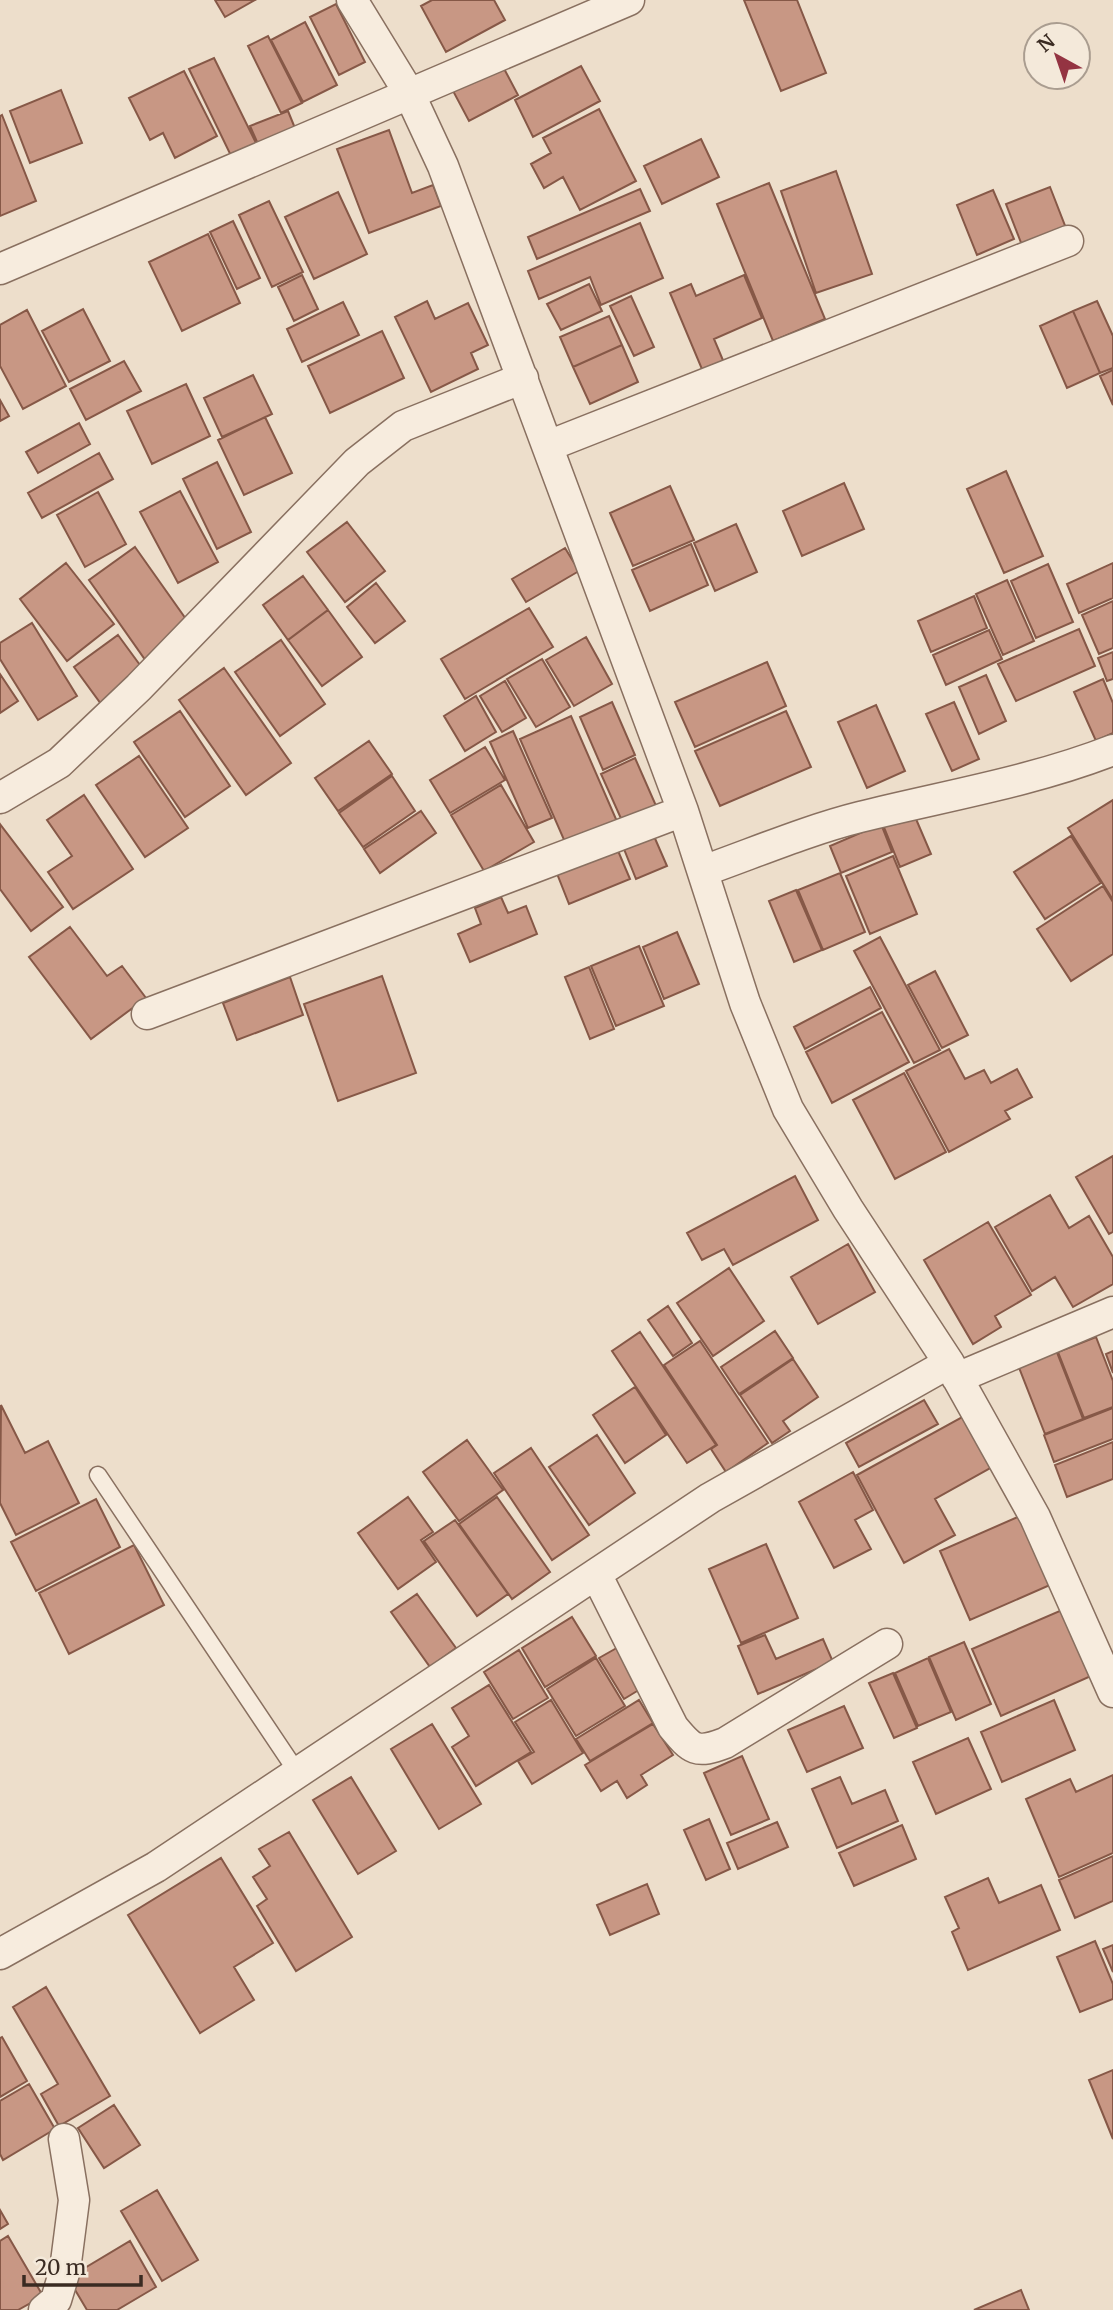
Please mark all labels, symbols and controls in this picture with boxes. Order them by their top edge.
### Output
north arrow [1022,21,1092,91]
text: N [1033,29,1060,57]
scale bar [24,2244,142,2288]
text: 20 m [35,2254,87,2281]

